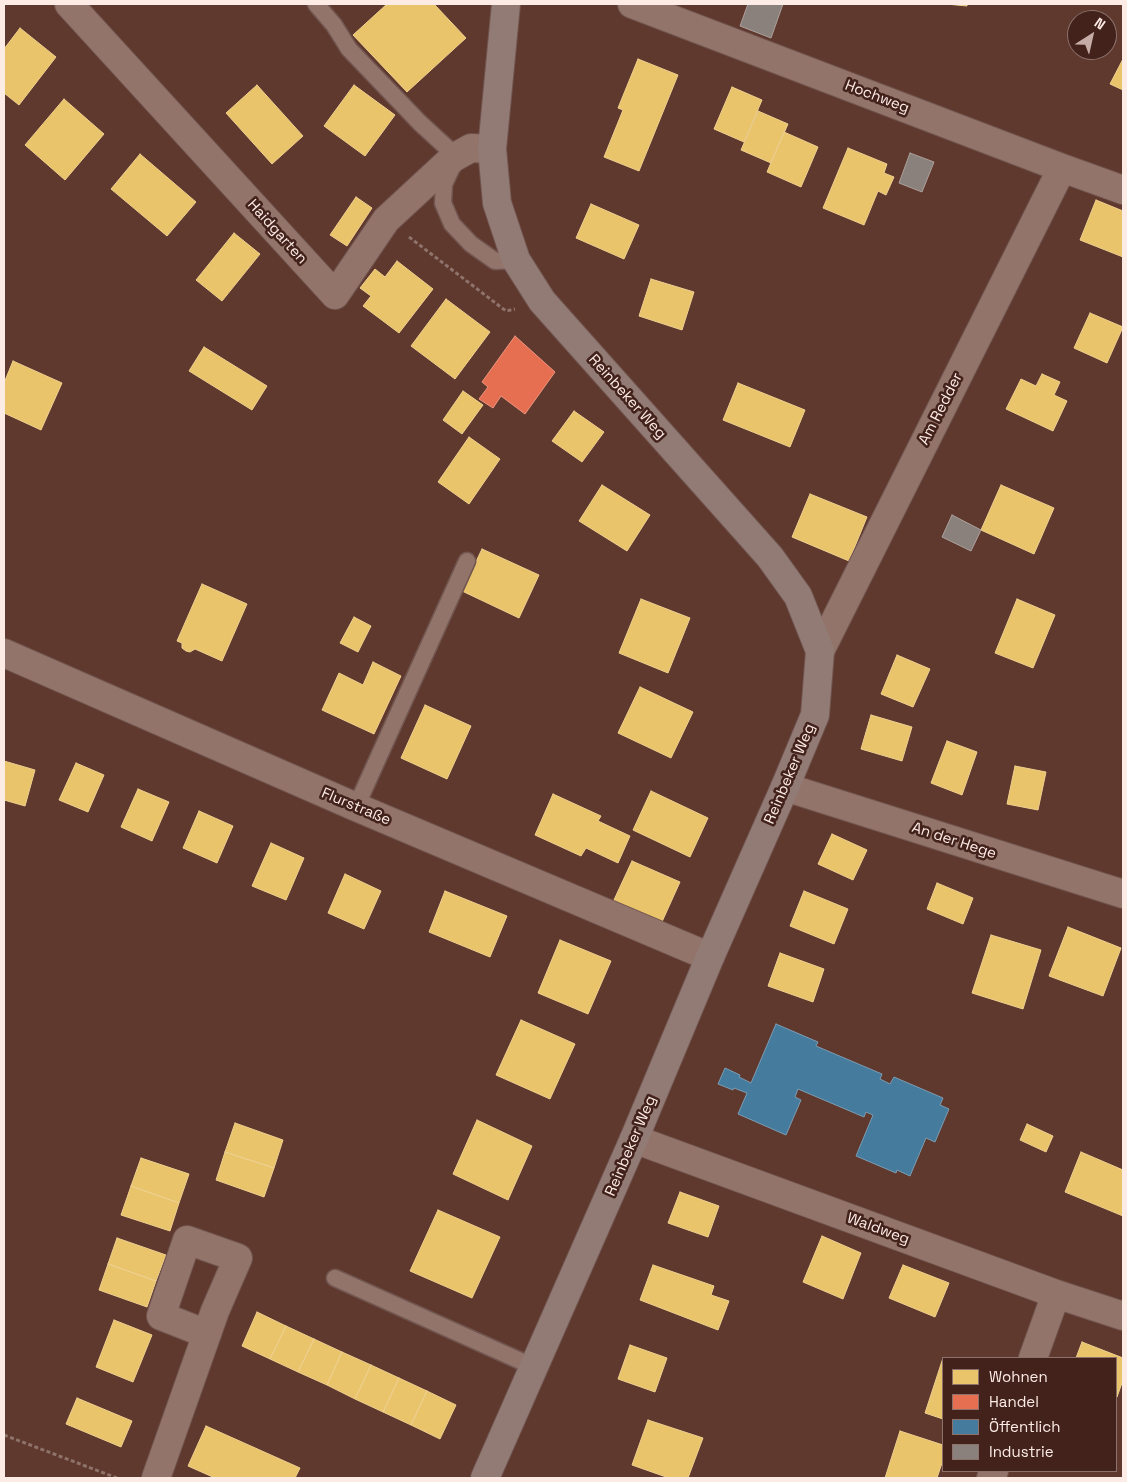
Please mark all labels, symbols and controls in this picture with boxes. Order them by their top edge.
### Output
north arrow [1067,10,1117,60]
text: N [1091,13,1109,34]
street label: Hochweg [842,76,912,118]
street label: Haidgarten [243,196,311,268]
street label: Reinbeker Weg [584,351,670,443]
street label: Am Redder [915,370,967,448]
street label: Reinbeker Weg [761,721,819,827]
street label: Flurstraße [319,784,393,830]
street label: An der Hege [909,819,999,863]
street label: Reinbeker Weg [602,1093,660,1199]
street label: Waldweg [844,1209,912,1249]
legend [942,1357,1117,1472]
text: Wohnen [989,1367,1048,1386]
text: Handel [989,1392,1039,1411]
text: Öffentlich [989,1417,1060,1436]
text: Industrie [989,1442,1054,1461]

